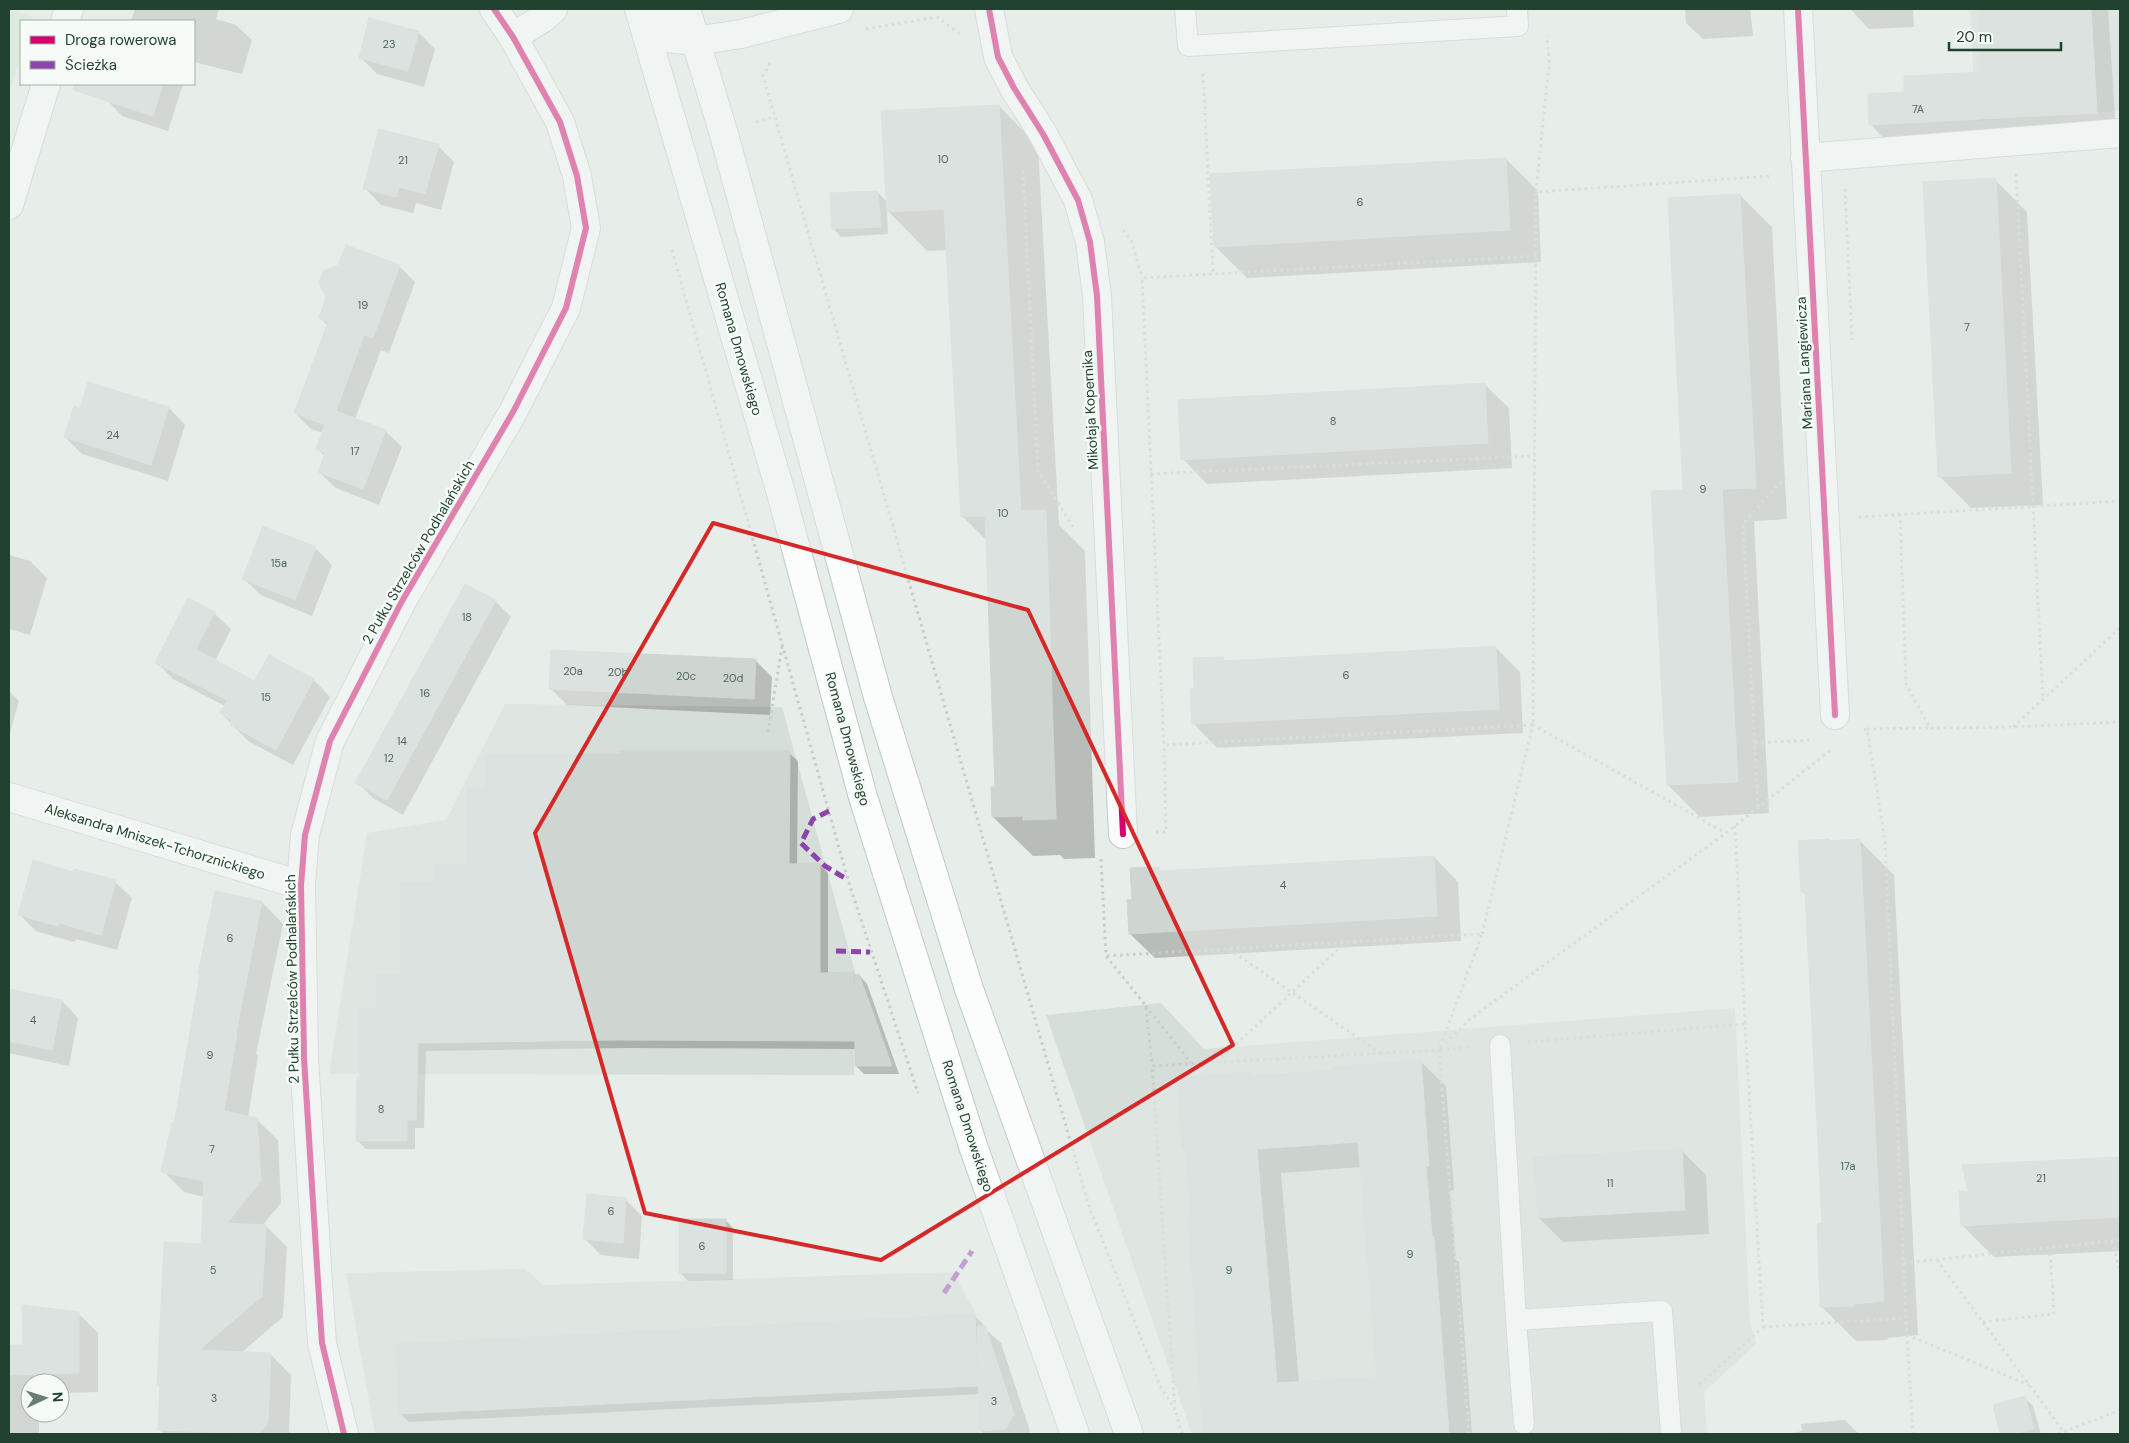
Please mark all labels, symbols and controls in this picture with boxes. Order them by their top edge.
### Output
legend [20,20,195,85]
scale bar [1949,20,2062,52]
text: 20 m [1956,27,1992,47]
text: Droga rowerowa [65,30,176,50]
house number: 23 [383,37,395,51]
text: Ścieżka [65,55,117,75]
house number: 7A [1912,102,1924,116]
house number: 10 [938,152,948,166]
house number: 21 [398,153,408,167]
house number: 6 [1357,195,1364,209]
street label: Romana Dmowskiego [711,280,767,418]
street label: Mariana Langiewicza [1792,296,1816,430]
house number: 19 [358,298,368,312]
house number: 7 [1964,320,1970,334]
street label: Mikołaja Kopernika [1078,350,1102,470]
house number: 8 [1330,414,1336,428]
house number: 24 [107,428,120,442]
house number: 17 [350,444,360,458]
street label: 2 Pułku Strzelców Podhalańskich [358,457,478,647]
house number: 9 [1700,482,1707,496]
house number: 10 [998,506,1008,520]
house number: 15a [271,556,287,570]
house number: 18 [462,610,472,624]
house number: 20a [563,664,583,678]
house number: 20b [608,665,628,679]
house number: 6 [1343,668,1350,682]
house number: 20c [676,669,696,683]
street label: Romana Dmowskiego [821,670,875,808]
house number: 20d [723,671,743,685]
house number: 16 [420,686,430,700]
house number: 15 [261,690,271,704]
house number: 14 [397,734,407,748]
house number: 12 [384,751,394,765]
street label: Aleksandra Mniszek-Tchorznickiego [43,799,267,883]
street label: 2 Pułku Strzelców Podhalańskich [281,874,303,1084]
house number: 4 [1280,878,1287,892]
house number: 6 [227,931,234,945]
house number: 4 [30,1013,37,1027]
house number: 9 [207,1048,214,1062]
street label: Romana Dmowskiego [938,1058,998,1194]
house number: 8 [378,1102,384,1116]
house number: 7 [209,1142,215,1156]
house number: 17a [1841,1159,1855,1173]
house number: 21 [2036,1171,2046,1185]
house number: 11 [1607,1176,1613,1190]
house number: 6 [608,1204,615,1218]
house number: 6 [699,1239,706,1253]
house number: 9 [1407,1247,1414,1261]
house number: 5 [210,1263,217,1277]
house number: 9 [1226,1263,1233,1277]
north arrow [20,1373,70,1423]
text: N [49,1391,67,1403]
house number: 3 [211,1391,217,1405]
house number: 3 [991,1394,997,1408]

